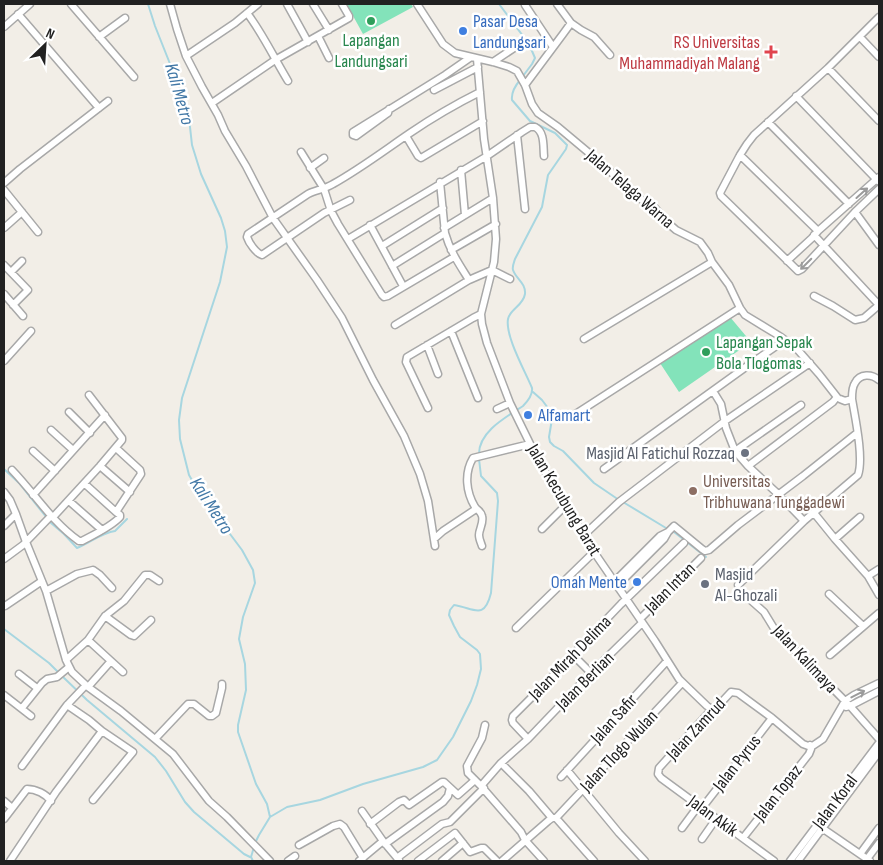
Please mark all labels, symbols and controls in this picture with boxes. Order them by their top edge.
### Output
place label: Pasar Desa Landungsari [473,11,546,53]
marker: Lapangan Landungsari [365,15,377,27]
north arrow [20,20,70,70]
text: N [43,24,57,43]
marker: Pasar Desa Landungsari [457,25,469,37]
place label: Lapangan Landungsari [334,30,408,72]
place label: RS Universitas Muhammadiyah Malang [619,32,760,74]
marker: RS Universitas Muhammadiyah Malang [764,45,778,59]
water label: Kali Metro [159,61,199,128]
street label: Jalan Telaga Warna [581,144,678,233]
one-way arrow [855,187,868,198]
one-way arrow [800,258,812,270]
place label: Lapangan Sepak Bola Tlogomas [716,332,812,374]
marker: Lapangan Sepak Bola Tlogomas [700,346,712,358]
place label: Alfamart [537,405,591,426]
marker: Alfamart [522,409,534,421]
street label: Jalan Kecubung Barat [522,440,606,560]
place label: Masjid Al Fatichul Rozzaq [586,443,735,464]
marker: Masjid Al Fatichul Rozzaq [739,447,751,459]
place label: Universitas Tribhuwana Tunggadewi [703,471,845,513]
water label: Kali Metro [184,473,238,539]
marker: Universitas Tribhuwana Tunggadewi [687,485,699,497]
street label: Jalan Intan [640,558,700,618]
place label: Masjid Al-Ghozali [714,564,777,606]
place label: Omah Mente [551,572,627,593]
marker: Omah Mente [631,576,643,588]
marker: Masjid Al-Ghozali [699,578,711,590]
street label: Jalan Mirah Delima [524,611,616,705]
street label: Jalan Kalimaya [767,620,842,697]
street label: Jalan Berlian [551,648,618,715]
one-way arrow [851,688,866,698]
street label: Jalan Safir [586,690,642,749]
street label: Jalan Zamrud [661,694,730,765]
street label: Jalan Tlogo Wulan [575,706,662,797]
street label: Jalan Pyrus [708,731,765,796]
street label: Jalan Topaz [749,760,807,826]
street label: Jalan Koral [807,771,862,834]
street label: Jalan Akik [683,790,742,841]

